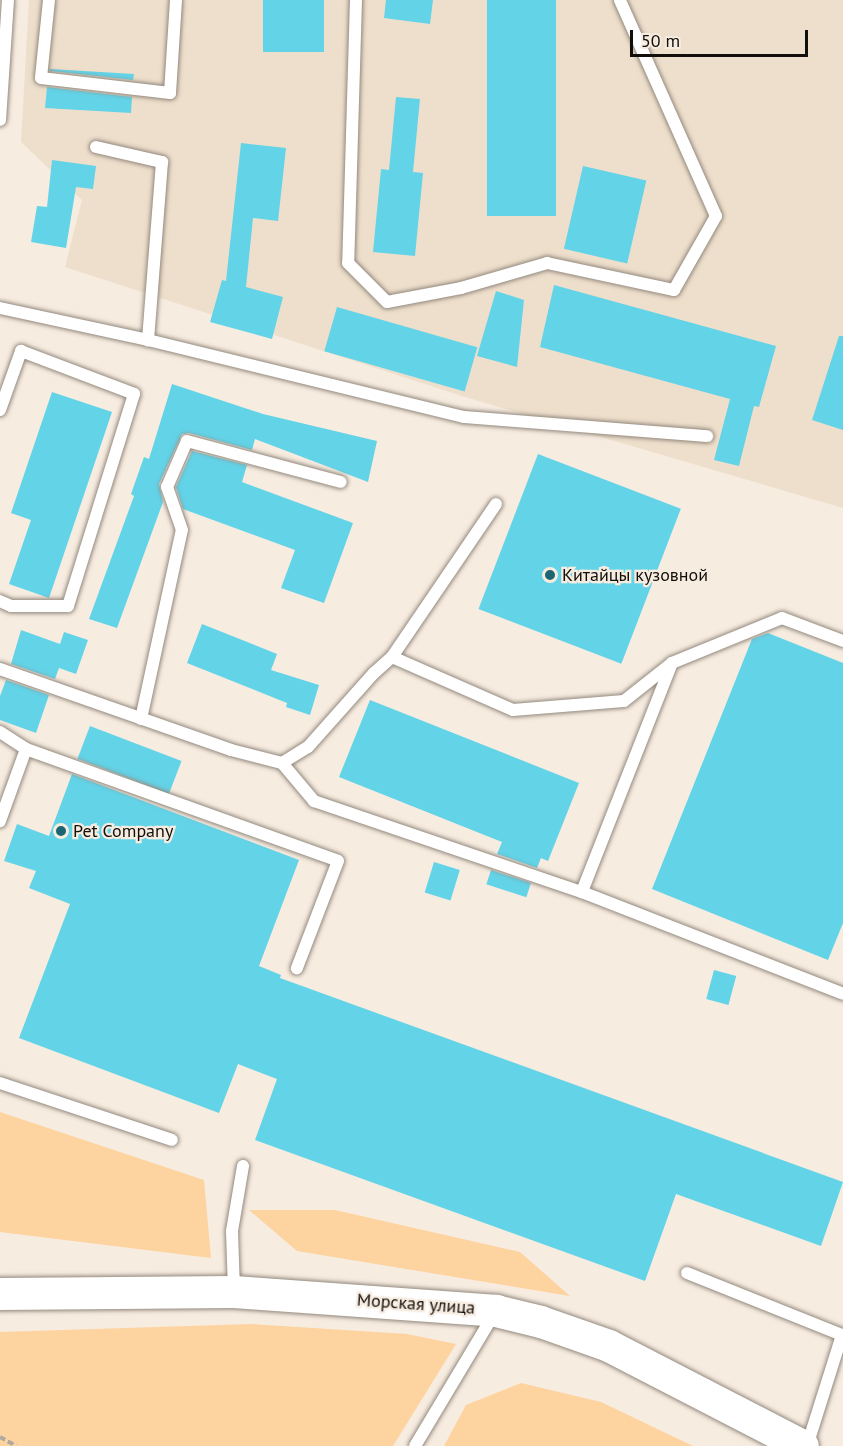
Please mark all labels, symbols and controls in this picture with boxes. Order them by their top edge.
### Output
scale bar [633,18,812,56]
text: 50 m [641,29,680,52]
place label: Китайцы кузовной [562,564,708,586]
marker: Китайцы кузовной [543,568,557,582]
place label: Pet Company [73,820,173,842]
marker: Pet Company [54,824,68,838]
street label: Морская улица [356,1289,476,1319]

